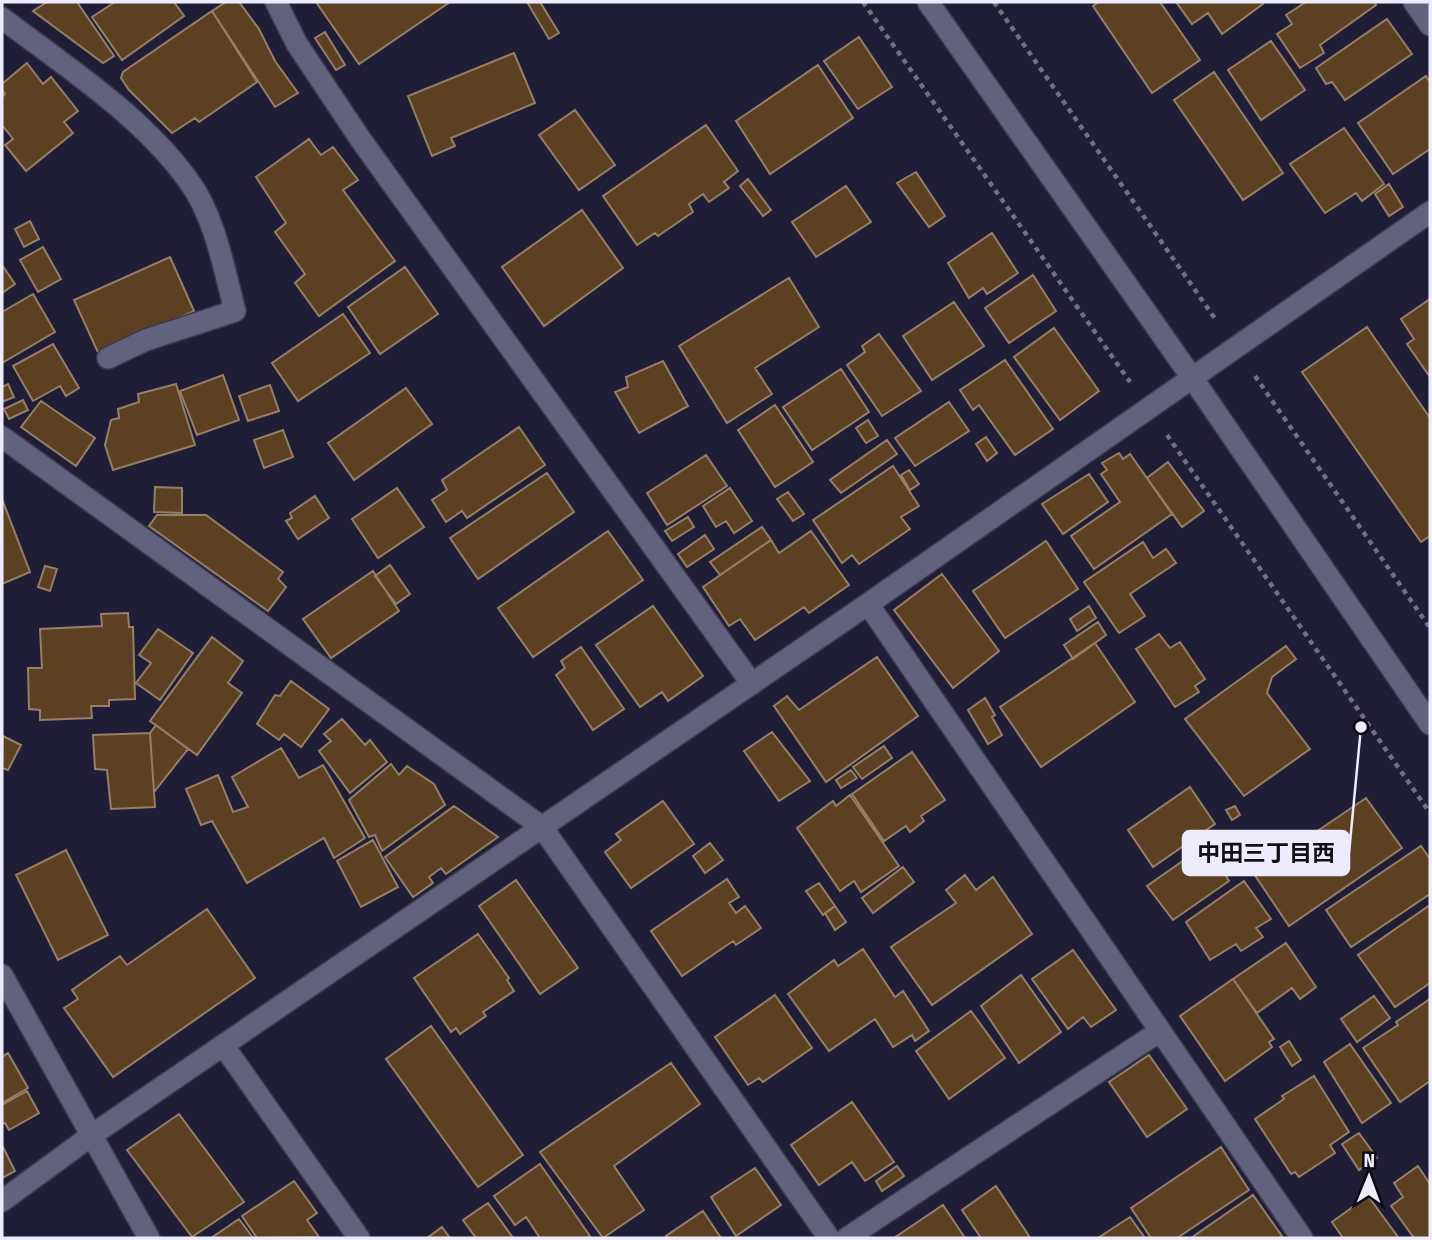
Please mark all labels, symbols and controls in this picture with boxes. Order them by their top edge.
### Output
callout: 中田三丁目西 [1183,831,1349,875]
text: 中田三丁目西 [1197,839,1335,867]
north arrow [1334,1142,1404,1212]
text: N [1363,1149,1375,1172]

